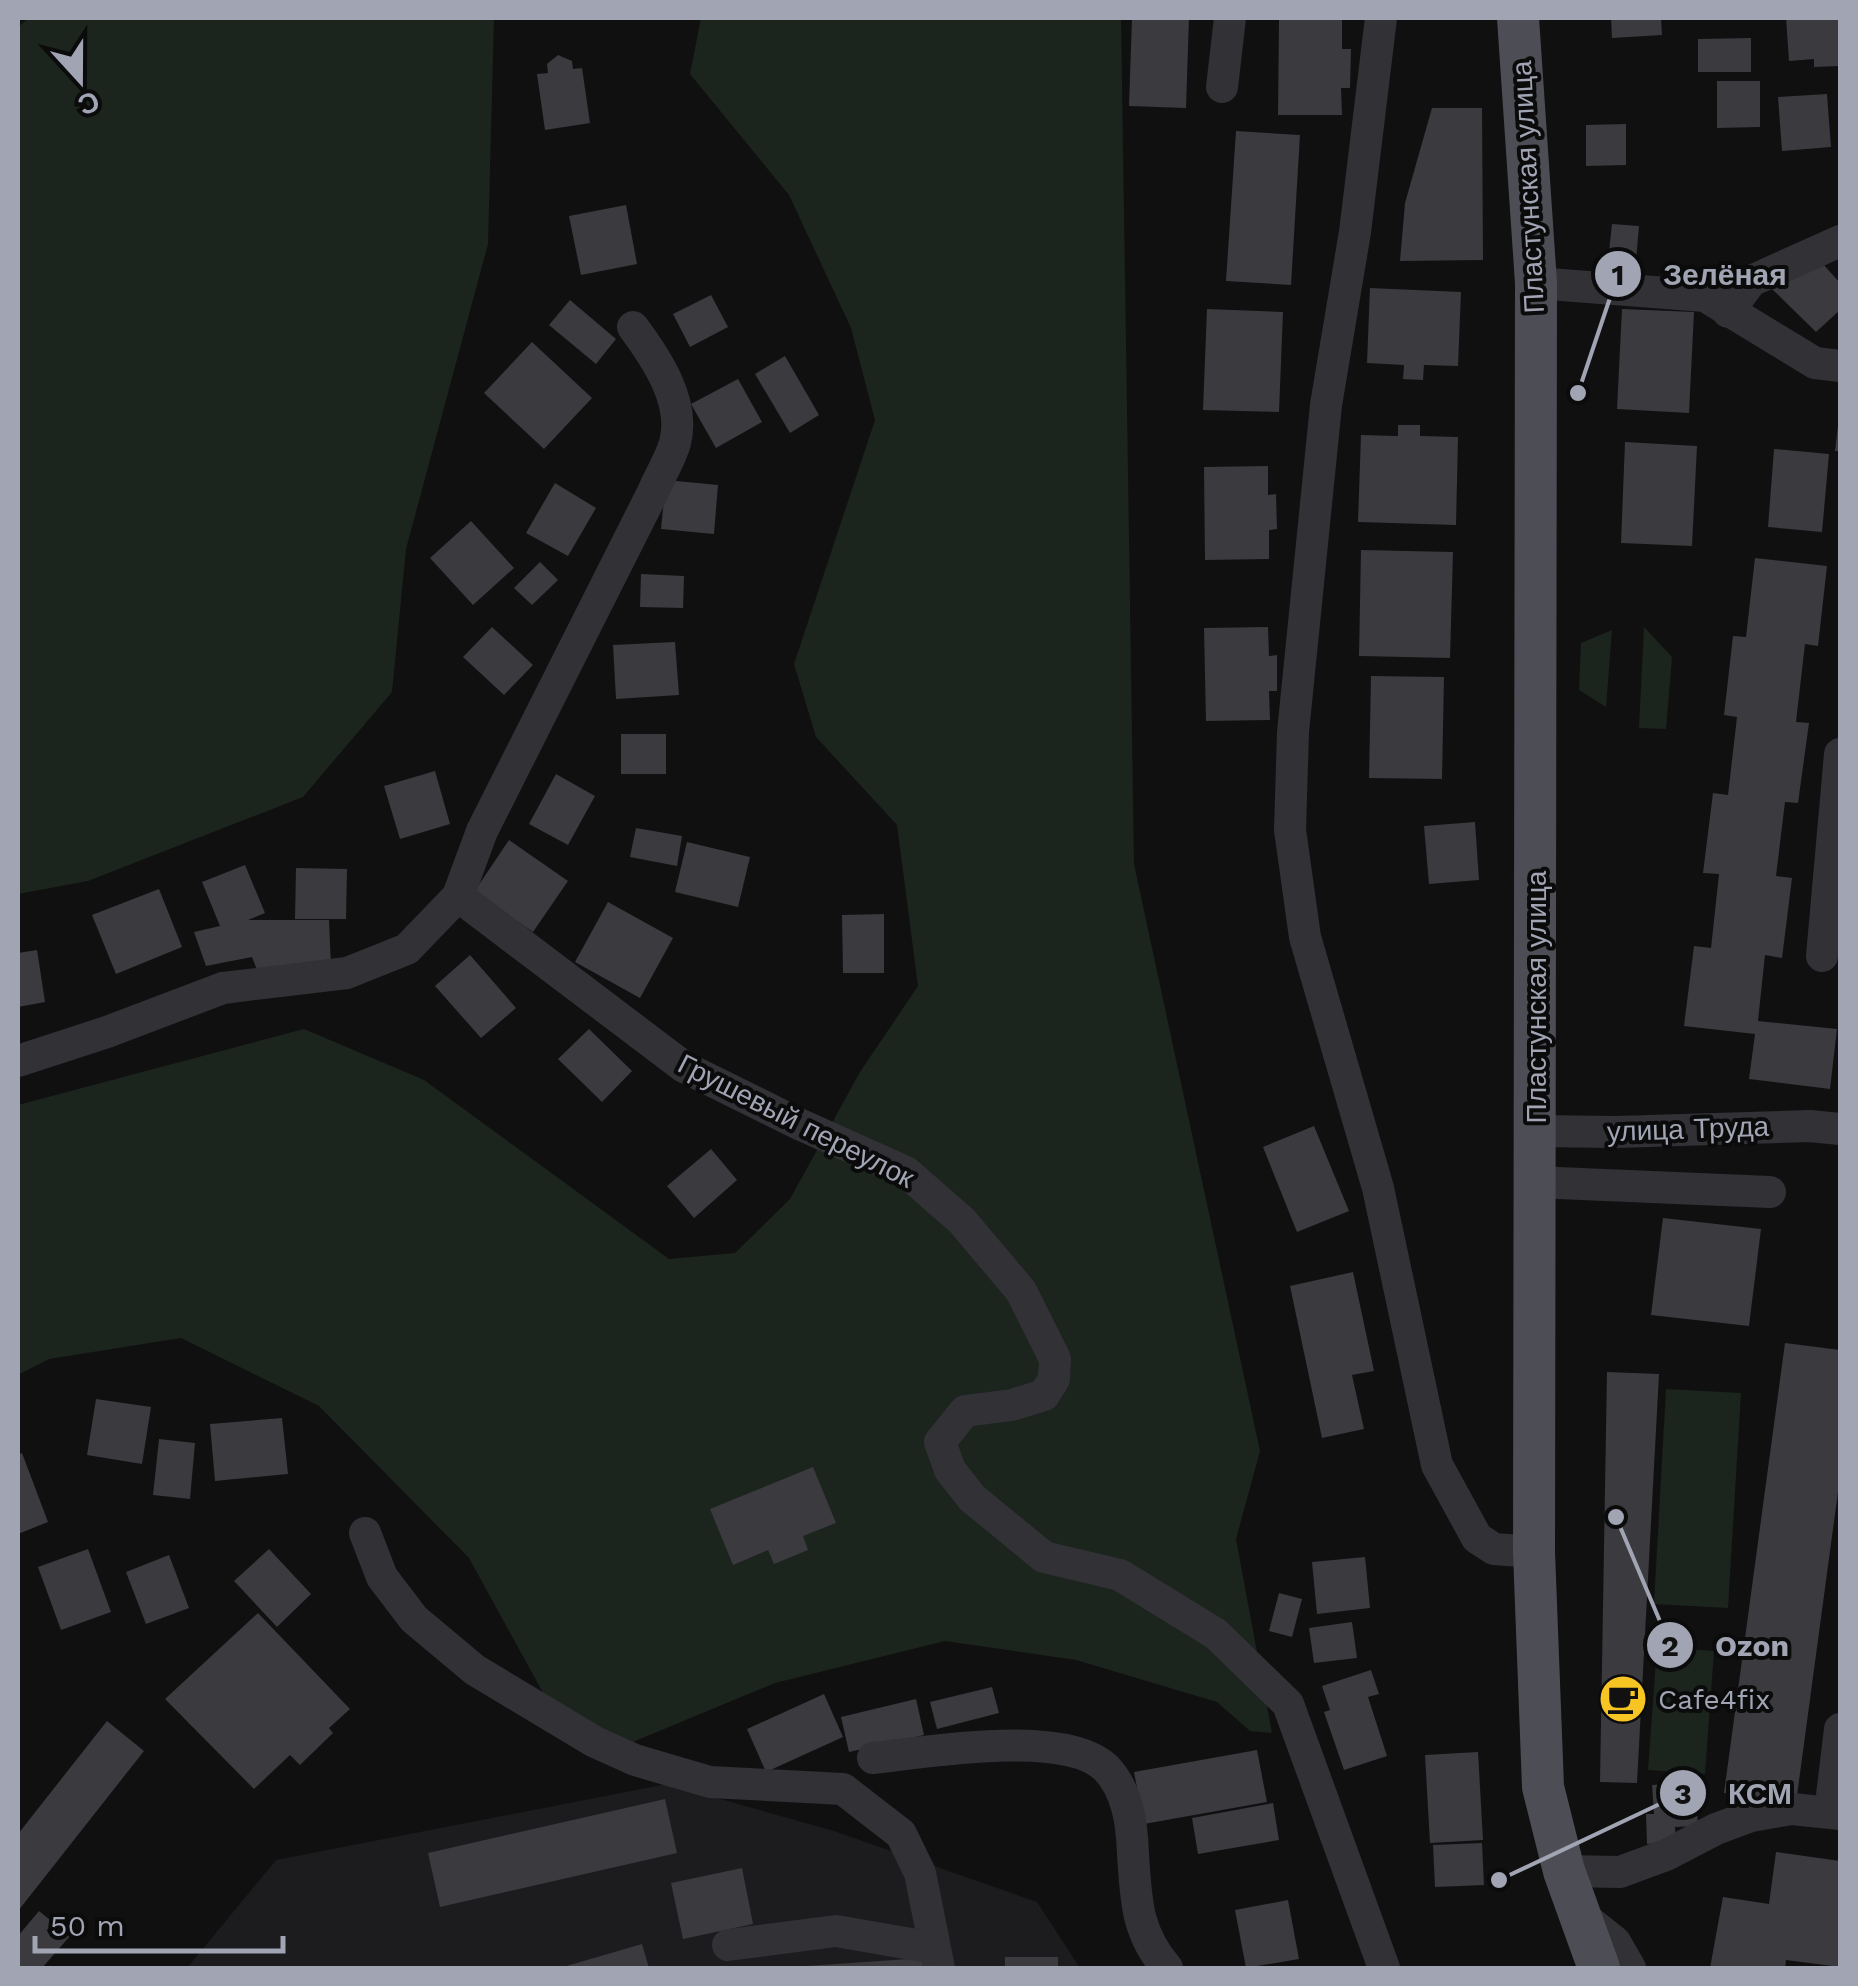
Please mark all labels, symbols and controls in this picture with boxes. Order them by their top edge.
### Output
north arrow [30,30,130,130]
street label: Пластунская улица [1505,60,1551,314]
text: С [73,84,104,122]
callout: Зелёная [1593,244,1806,304]
text: 1 [1612,257,1624,292]
text: Зелёная [1663,257,1787,292]
street label: Пластунская улица [1520,870,1553,1123]
street label: Грушевый переулок [672,1047,920,1195]
street label: улица Труда [1606,1110,1770,1148]
callout: Ozon [1645,1615,1809,1675]
text: 2 [1661,1628,1679,1663]
text: Ozon [1715,1628,1789,1663]
cafe icon: Cafe4fix [1597,1673,1649,1725]
place label: Cafe4fix [1658,1683,1770,1716]
callout: КСМ [1658,1763,1812,1823]
text: 3 [1674,1776,1692,1811]
text: КСМ [1728,1776,1792,1811]
scale bar [35,1891,282,1953]
text: 50 m [50,1908,125,1943]

